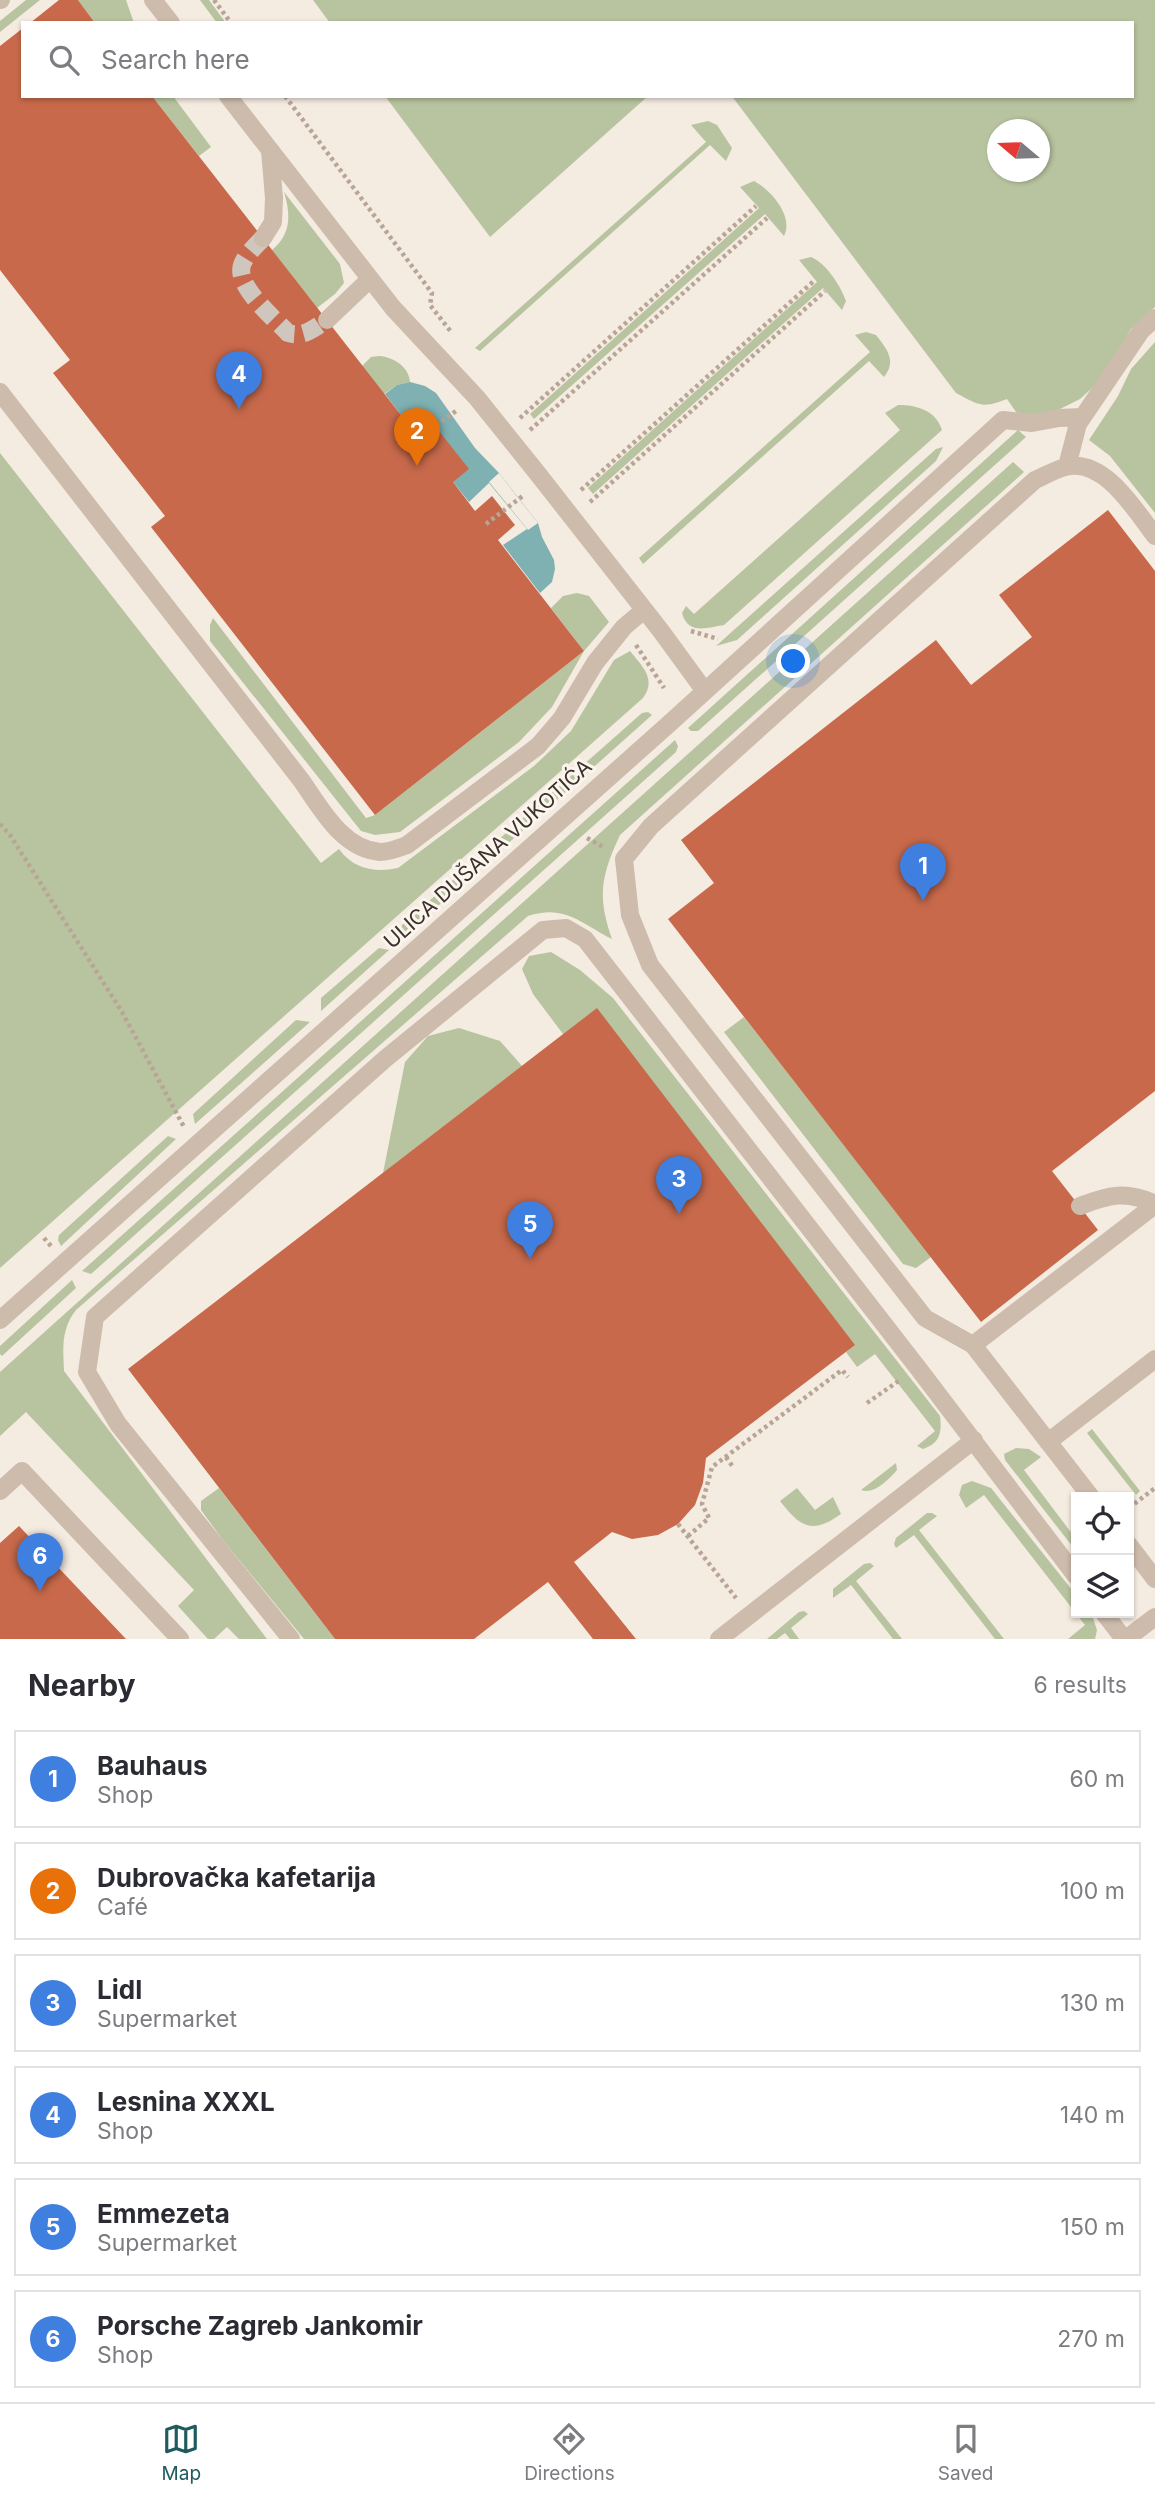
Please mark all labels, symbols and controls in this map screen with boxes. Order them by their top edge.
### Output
search box [21,21,1134,98]
icon: search [45,41,83,79]
text: Search here [101,44,250,75]
north arrow [987,119,1050,182]
pin: 4 [216,351,262,409]
pin: 2 [394,408,440,466]
your location [776,644,810,678]
street label: ULICA DUŠANA VUKOTIĆA [378,753,597,954]
pin: 1 [900,843,946,901]
pin: 3 [656,1156,702,1214]
pin: 5 [507,1201,553,1259]
map controls [1071,1492,1134,1618]
button: locate [1071,1492,1134,1555]
pin: 6 [17,1533,63,1591]
button: layers [1071,1555,1134,1618]
text: Nearby [28,1667,136,1703]
text: 6 results [1033,1671,1127,1699]
text: Bauhaus [97,1750,208,1781]
text: 1 [48,1765,58,1793]
text: 60 m [1070,1765,1125,1793]
text: Shop [97,1781,153,1809]
text: Dubrovačka kafetarija [97,1862,376,1893]
text: 2 [46,1877,60,1905]
text: 100 m [1060,1877,1125,1905]
text: Café [97,1893,148,1921]
text: Lidl [97,1974,142,2005]
text: 3 [46,1989,60,2017]
text: 130 m [1060,1989,1125,2017]
text: Supermarket [97,2005,237,2033]
text: Lesnina XXXL [97,2086,275,2117]
text: 4 [45,2101,61,2129]
text: 140 m [1060,2101,1125,2129]
text: Shop [97,2117,153,2145]
text: Emmezeta [97,2198,230,2229]
text: 5 [46,2213,60,2241]
text: 150 m [1061,2213,1125,2241]
text: Supermarket [97,2229,237,2257]
text: Porsche Zagreb Jankomir [97,2310,423,2341]
text: 6 [46,2325,60,2353]
text: 270 m [1057,2325,1125,2353]
text: Shop [97,2341,153,2369]
tab: Map [162,2420,201,2485]
tab: Directions [524,2420,615,2485]
tab: Saved [938,2420,993,2485]

